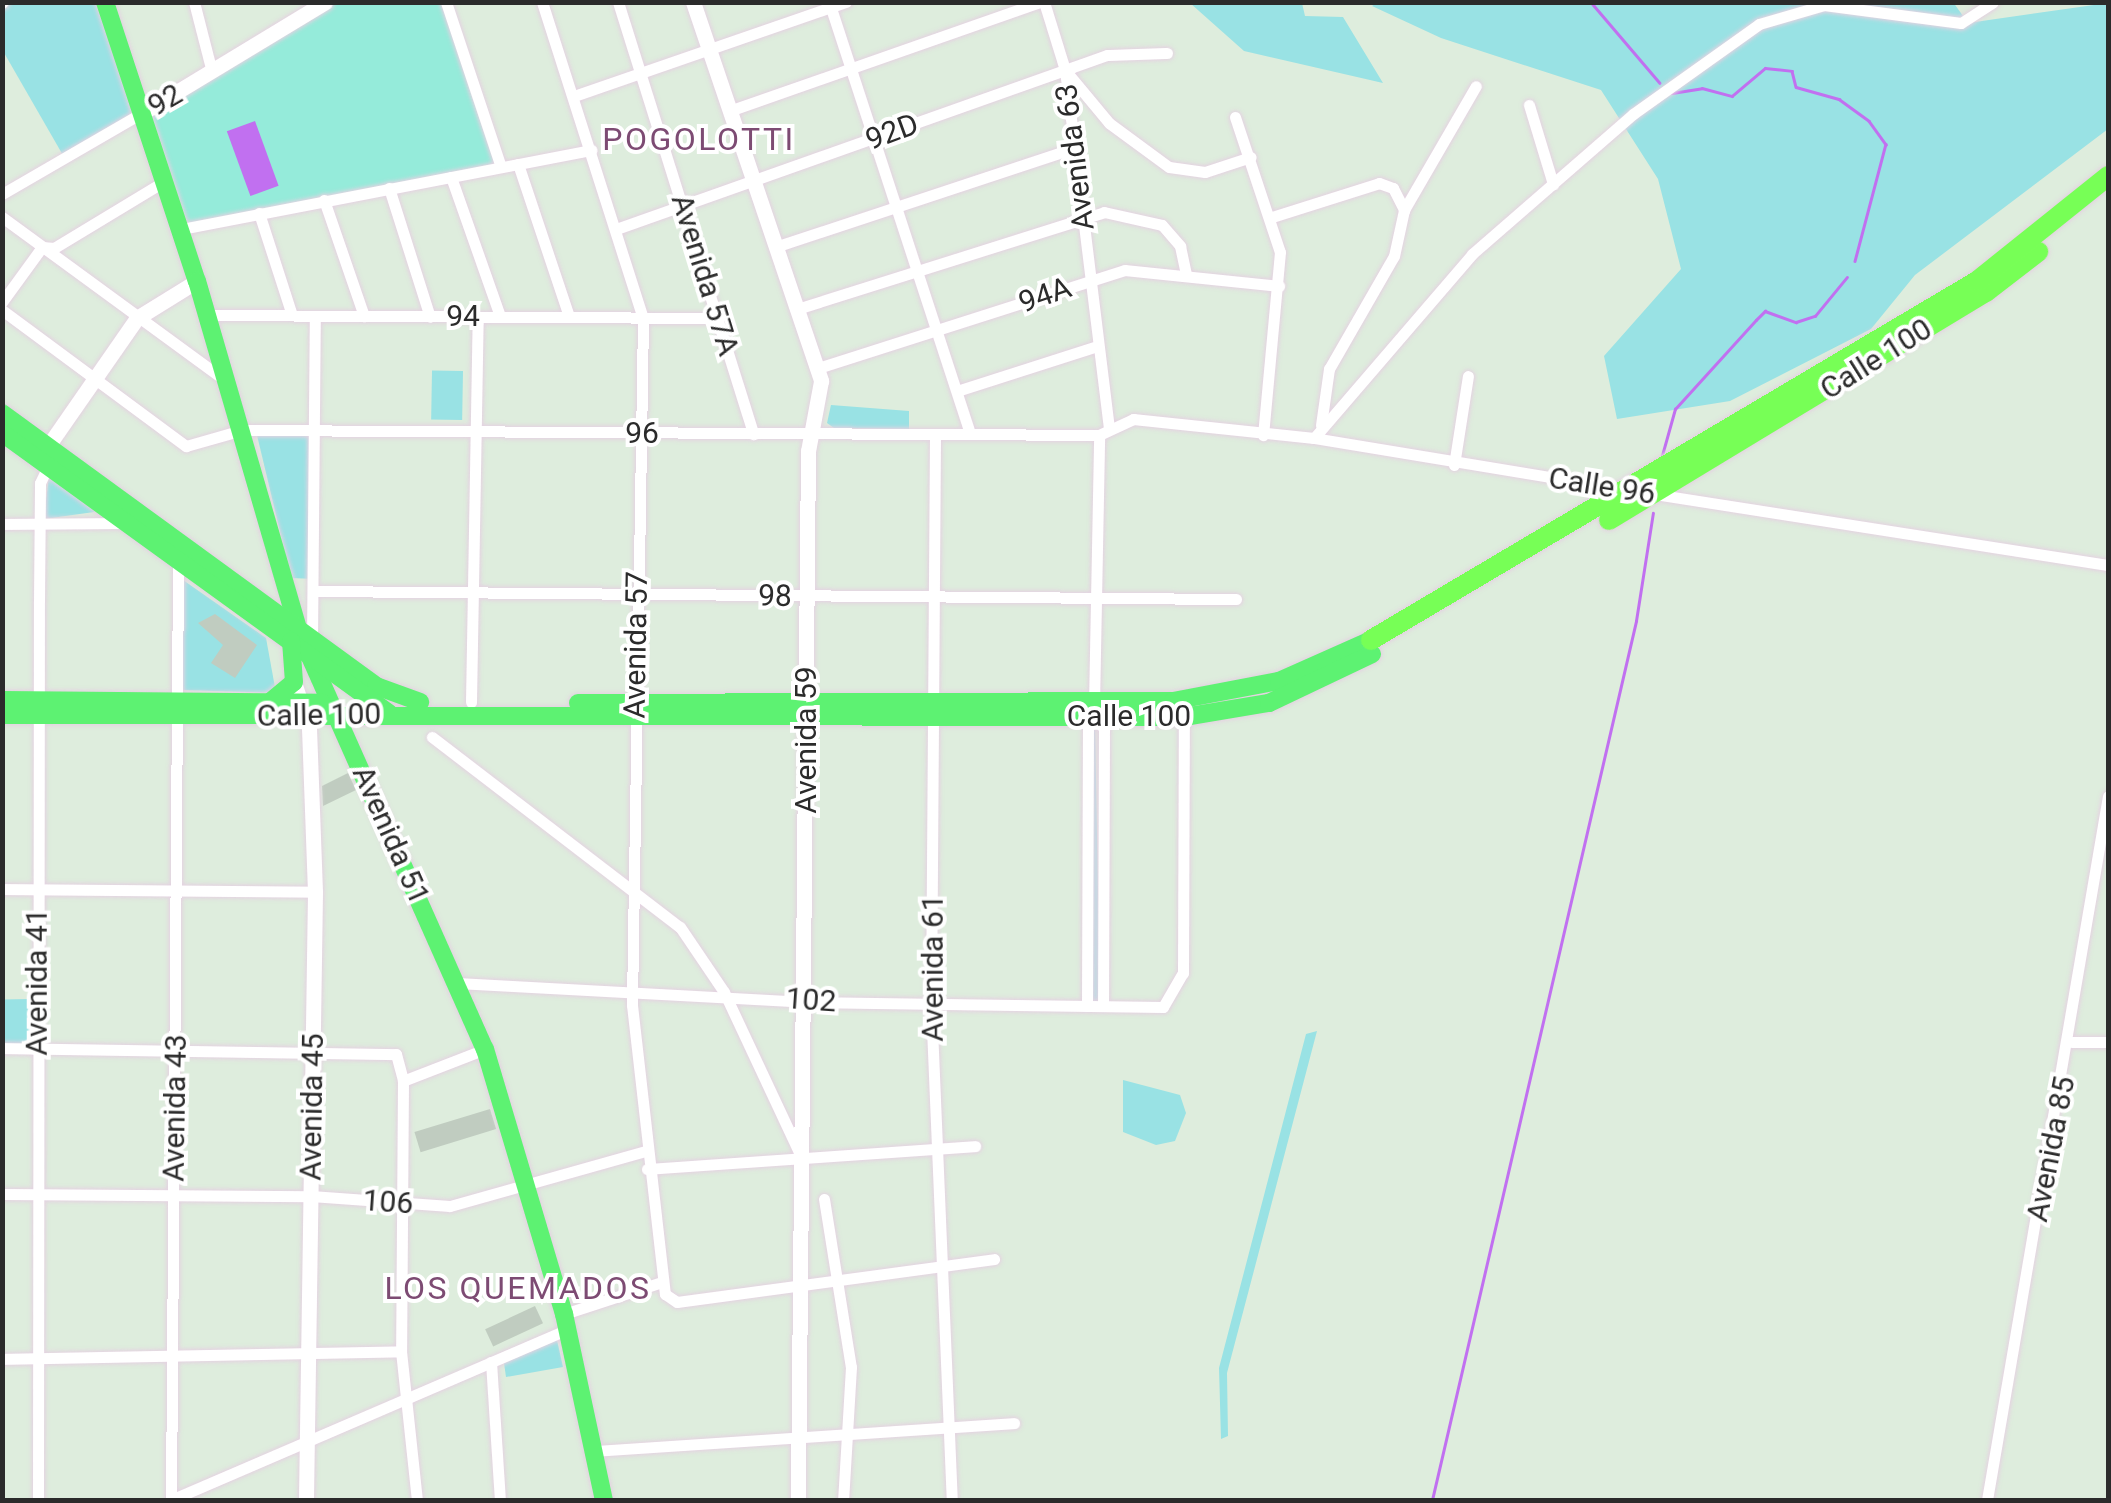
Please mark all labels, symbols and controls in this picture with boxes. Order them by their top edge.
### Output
street label: 92 [141,76,189,124]
street label: Avenida 63 [1048,82,1102,232]
street label: 92D [861,106,923,158]
district label: POGOLOTTI [602,120,796,158]
street label: Avenida 57A [663,190,747,360]
street label: 94A [1014,269,1076,321]
street label: 94 [446,298,480,334]
street label: Calle 100 [1814,311,1938,407]
street label: 96 [625,415,659,451]
street label: Calle 96 [1546,460,1658,512]
street label: Avenida 57 [617,571,655,719]
street label: 98 [758,578,792,614]
street label: Avenida 59 [788,666,824,814]
street label: Calle 100 [257,696,381,734]
street label: Calle 100 [1067,698,1191,734]
street label: Avenida 51 [345,760,437,910]
street label: Avenida 61 [915,894,951,1042]
street label: Avenida 41 [19,908,55,1056]
street label: 102 [785,980,837,1020]
street label: Avenida 45 [293,1033,331,1181]
street label: Avenida 43 [156,1034,194,1182]
street label: Avenida 85 [2019,1073,2083,1225]
street label: 106 [362,1182,414,1222]
district label: LOS QUEMADOS [384,1269,652,1307]

